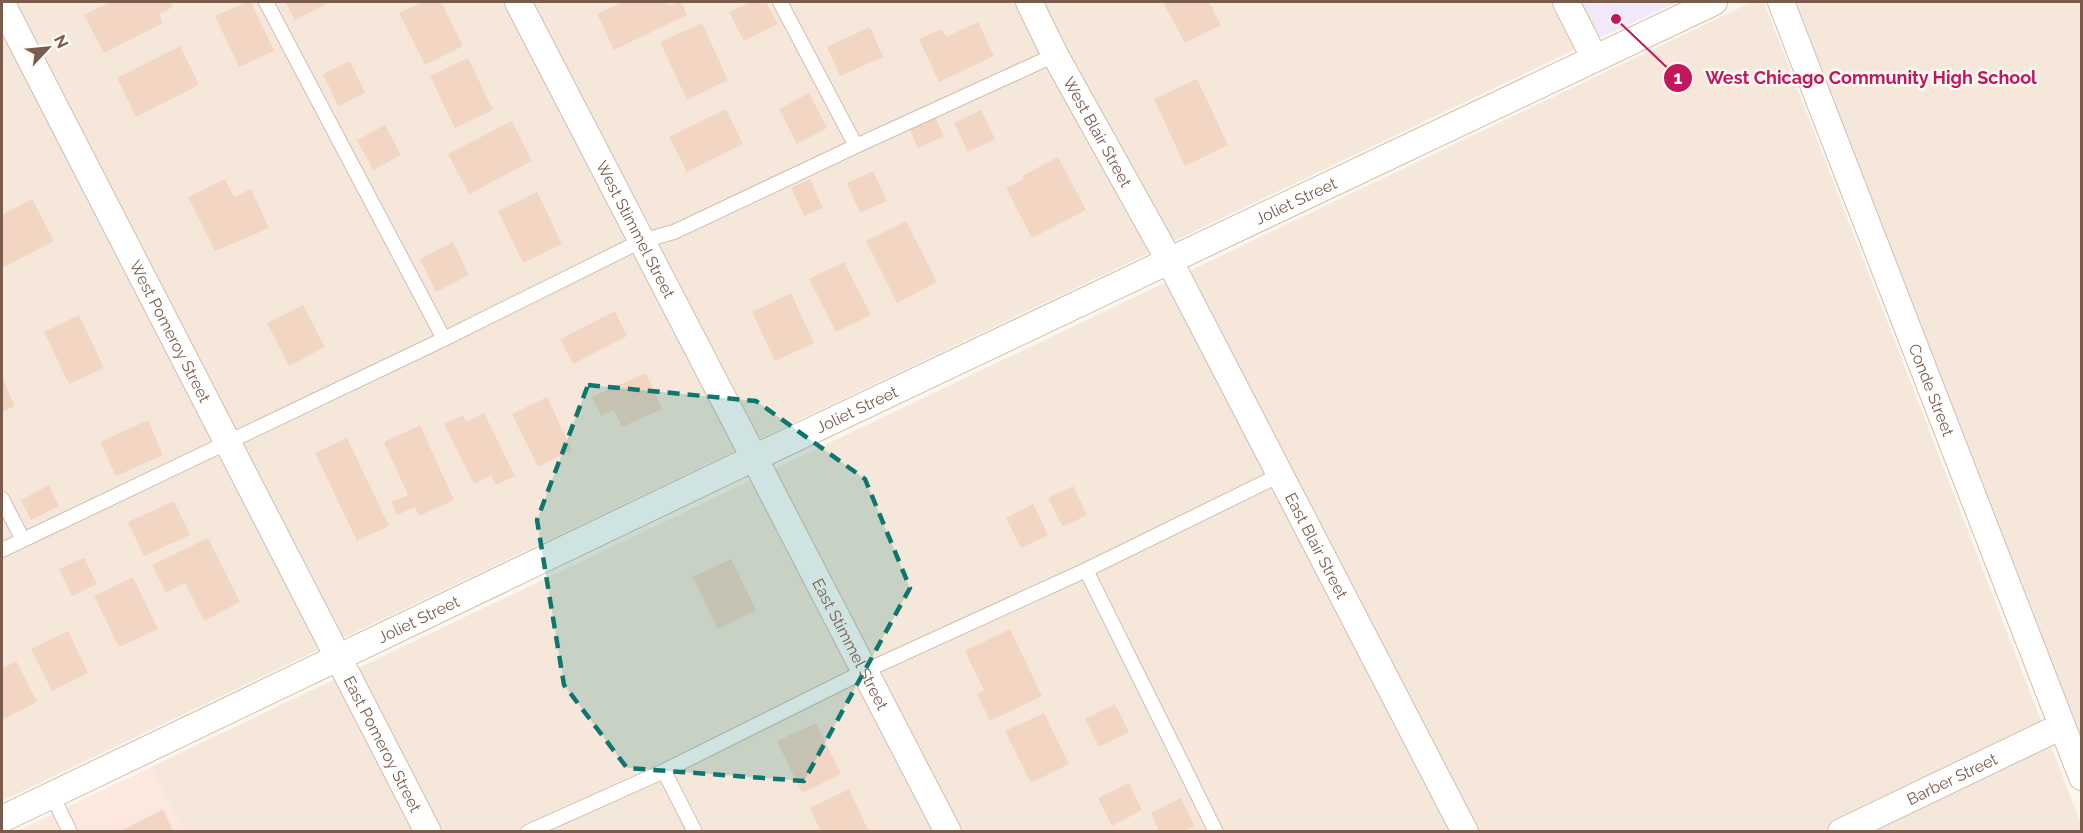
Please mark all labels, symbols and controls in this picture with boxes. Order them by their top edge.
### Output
north arrow [18,18,78,78]
text: N [50,32,72,51]
callout: West Chicago Community High School [1663,60,2049,96]
text: 1 [1674,67,1683,88]
text: West Chicago Community High School [1705,67,2037,88]
street label: West Blair Street [1059,74,1136,191]
street label: West Stimmel Street [592,158,679,302]
street label: Joliet Street [1252,173,1340,229]
street label: West Pomeroy Street [126,257,215,406]
street label: Conde Street [1905,341,1958,440]
street label: Joliet Street [813,382,902,437]
street label: East Blair Street [1281,490,1352,602]
street label: East Stimmel Street [808,575,892,714]
street label: Joliet Street [375,592,463,647]
street label: East Pomeroy Street [339,673,425,816]
street label: Barber Street [1904,749,2001,809]

